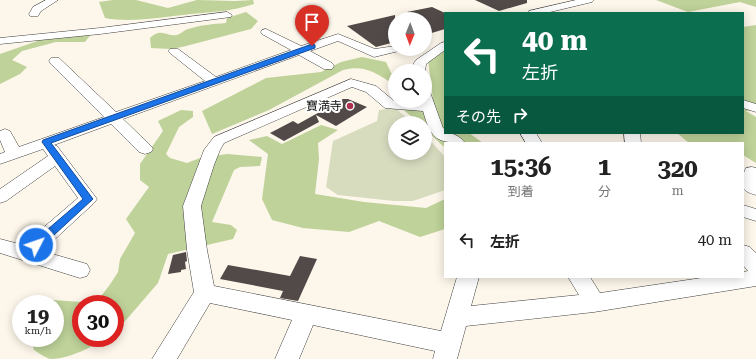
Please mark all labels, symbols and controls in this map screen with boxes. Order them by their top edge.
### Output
pin [295,5,329,46]
icon: arrive [301,11,323,33]
north arrow [388,12,432,56]
map controls [388,12,432,160]
text: 40 m [522,24,587,57]
icon: left [456,28,508,80]
text: 左折 [522,62,558,83]
button: search [388,64,432,108]
place label: 寶満寺 [306,99,342,113]
marker: 寶満寺 [345,101,355,111]
icon: right [509,104,531,126]
text: その先 [456,108,501,126]
button: layers [388,116,432,160]
text: 15:36 [490,153,552,181]
text: 1 [598,153,611,181]
text: 320 [657,155,698,183]
text: m [672,183,684,198]
text: 到着 [508,184,534,199]
text: 分 [598,184,611,199]
position arrow [15,224,57,266]
icon: left [456,229,478,251]
text: 40 m [698,231,732,249]
text: 左折 [490,233,520,251]
speed limit sign: 30 [72,295,124,347]
text: 19 [27,304,49,328]
text: km/h [25,325,51,336]

